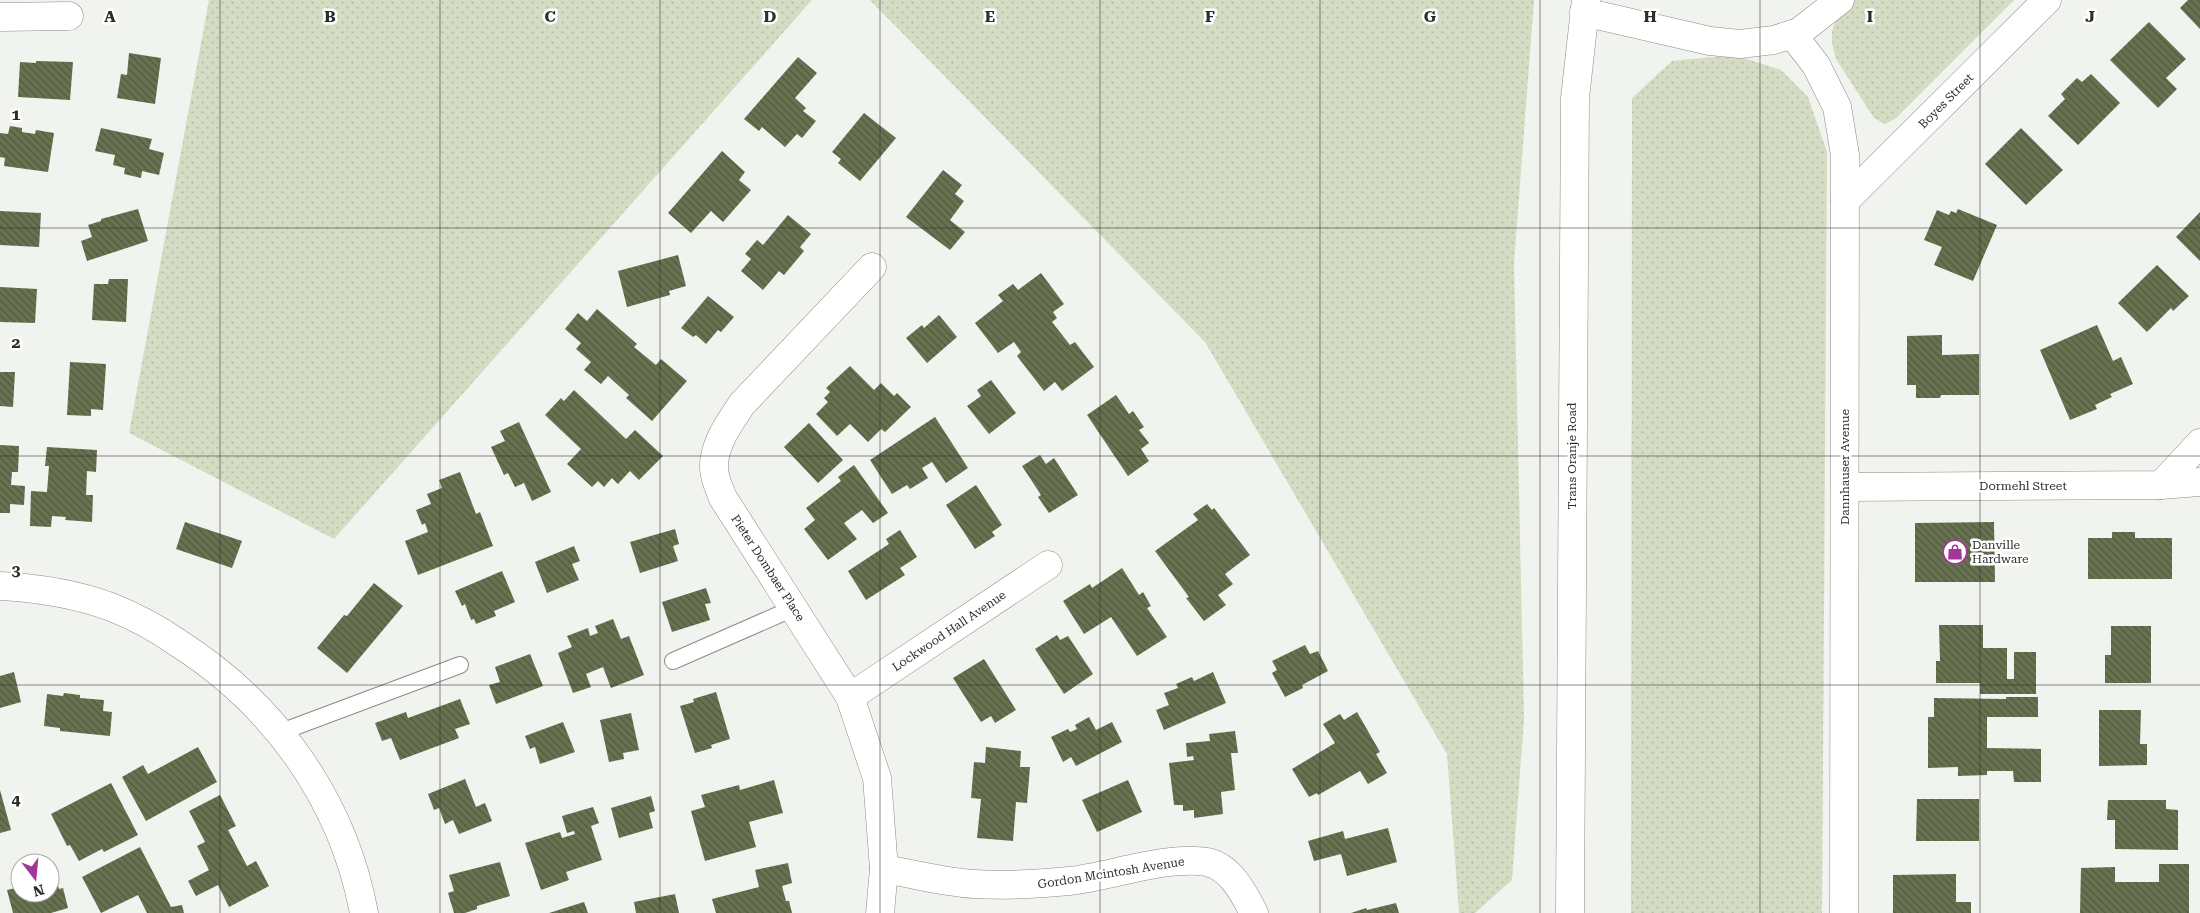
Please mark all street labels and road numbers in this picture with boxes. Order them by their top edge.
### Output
street label: Boyes Street [1916,70,1977,131]
street label: Trans Oranje Road [1565,402,1579,509]
street label: Dannhauser Avenue [1838,409,1852,525]
street label: Dormehl Street [1979,479,2067,493]
street label: Pieter Dombaer Place [728,512,808,624]
street label: Lockwood Hall Avenue [890,587,1009,674]
street label: Gordon Mcintosh Avenue [1037,854,1186,892]

